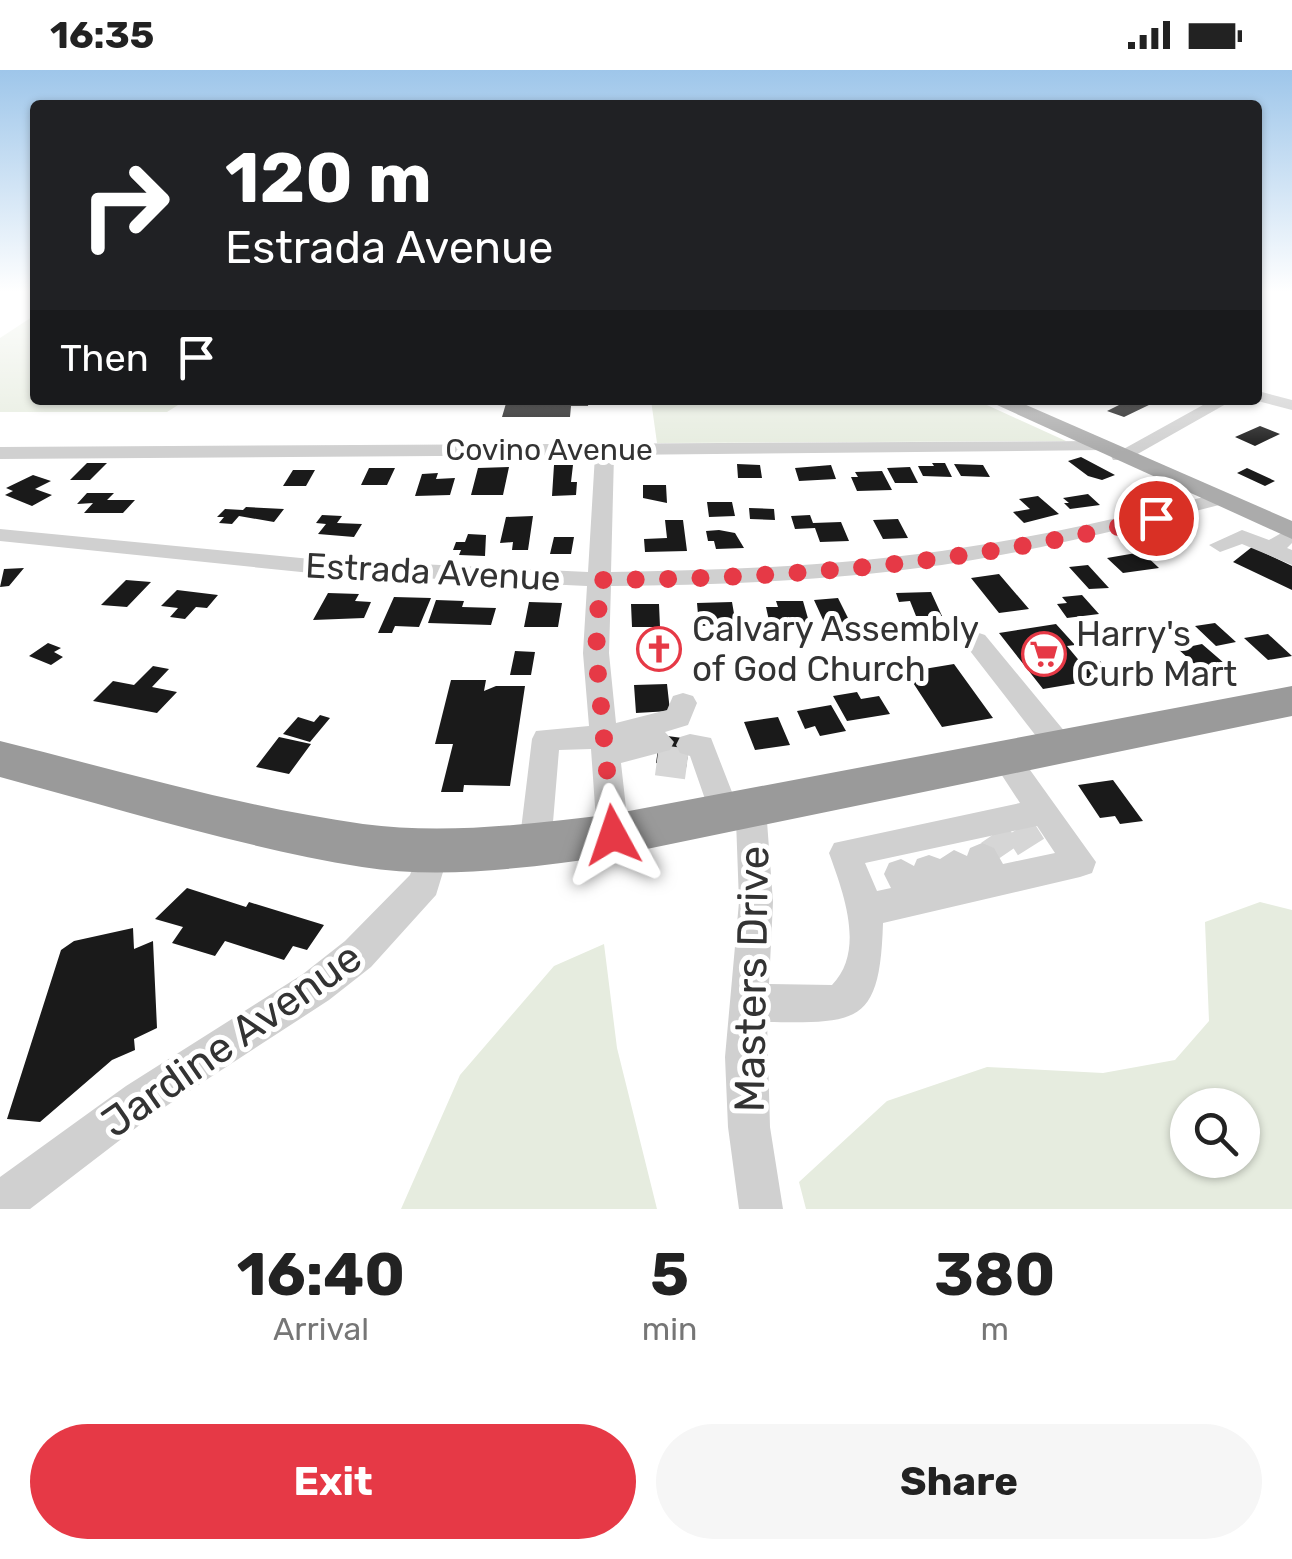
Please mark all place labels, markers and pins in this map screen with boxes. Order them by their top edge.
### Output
pin [1114,476,1199,561]
place label: Calvary Assembly of God Church [692,608,979,690]
place label: Harry's Curb Mart [1076,613,1237,695]
church icon: Calvary Assembly of God Church [636,626,682,672]
supermarket icon: Harry's Curb Mart [1021,631,1067,677]

